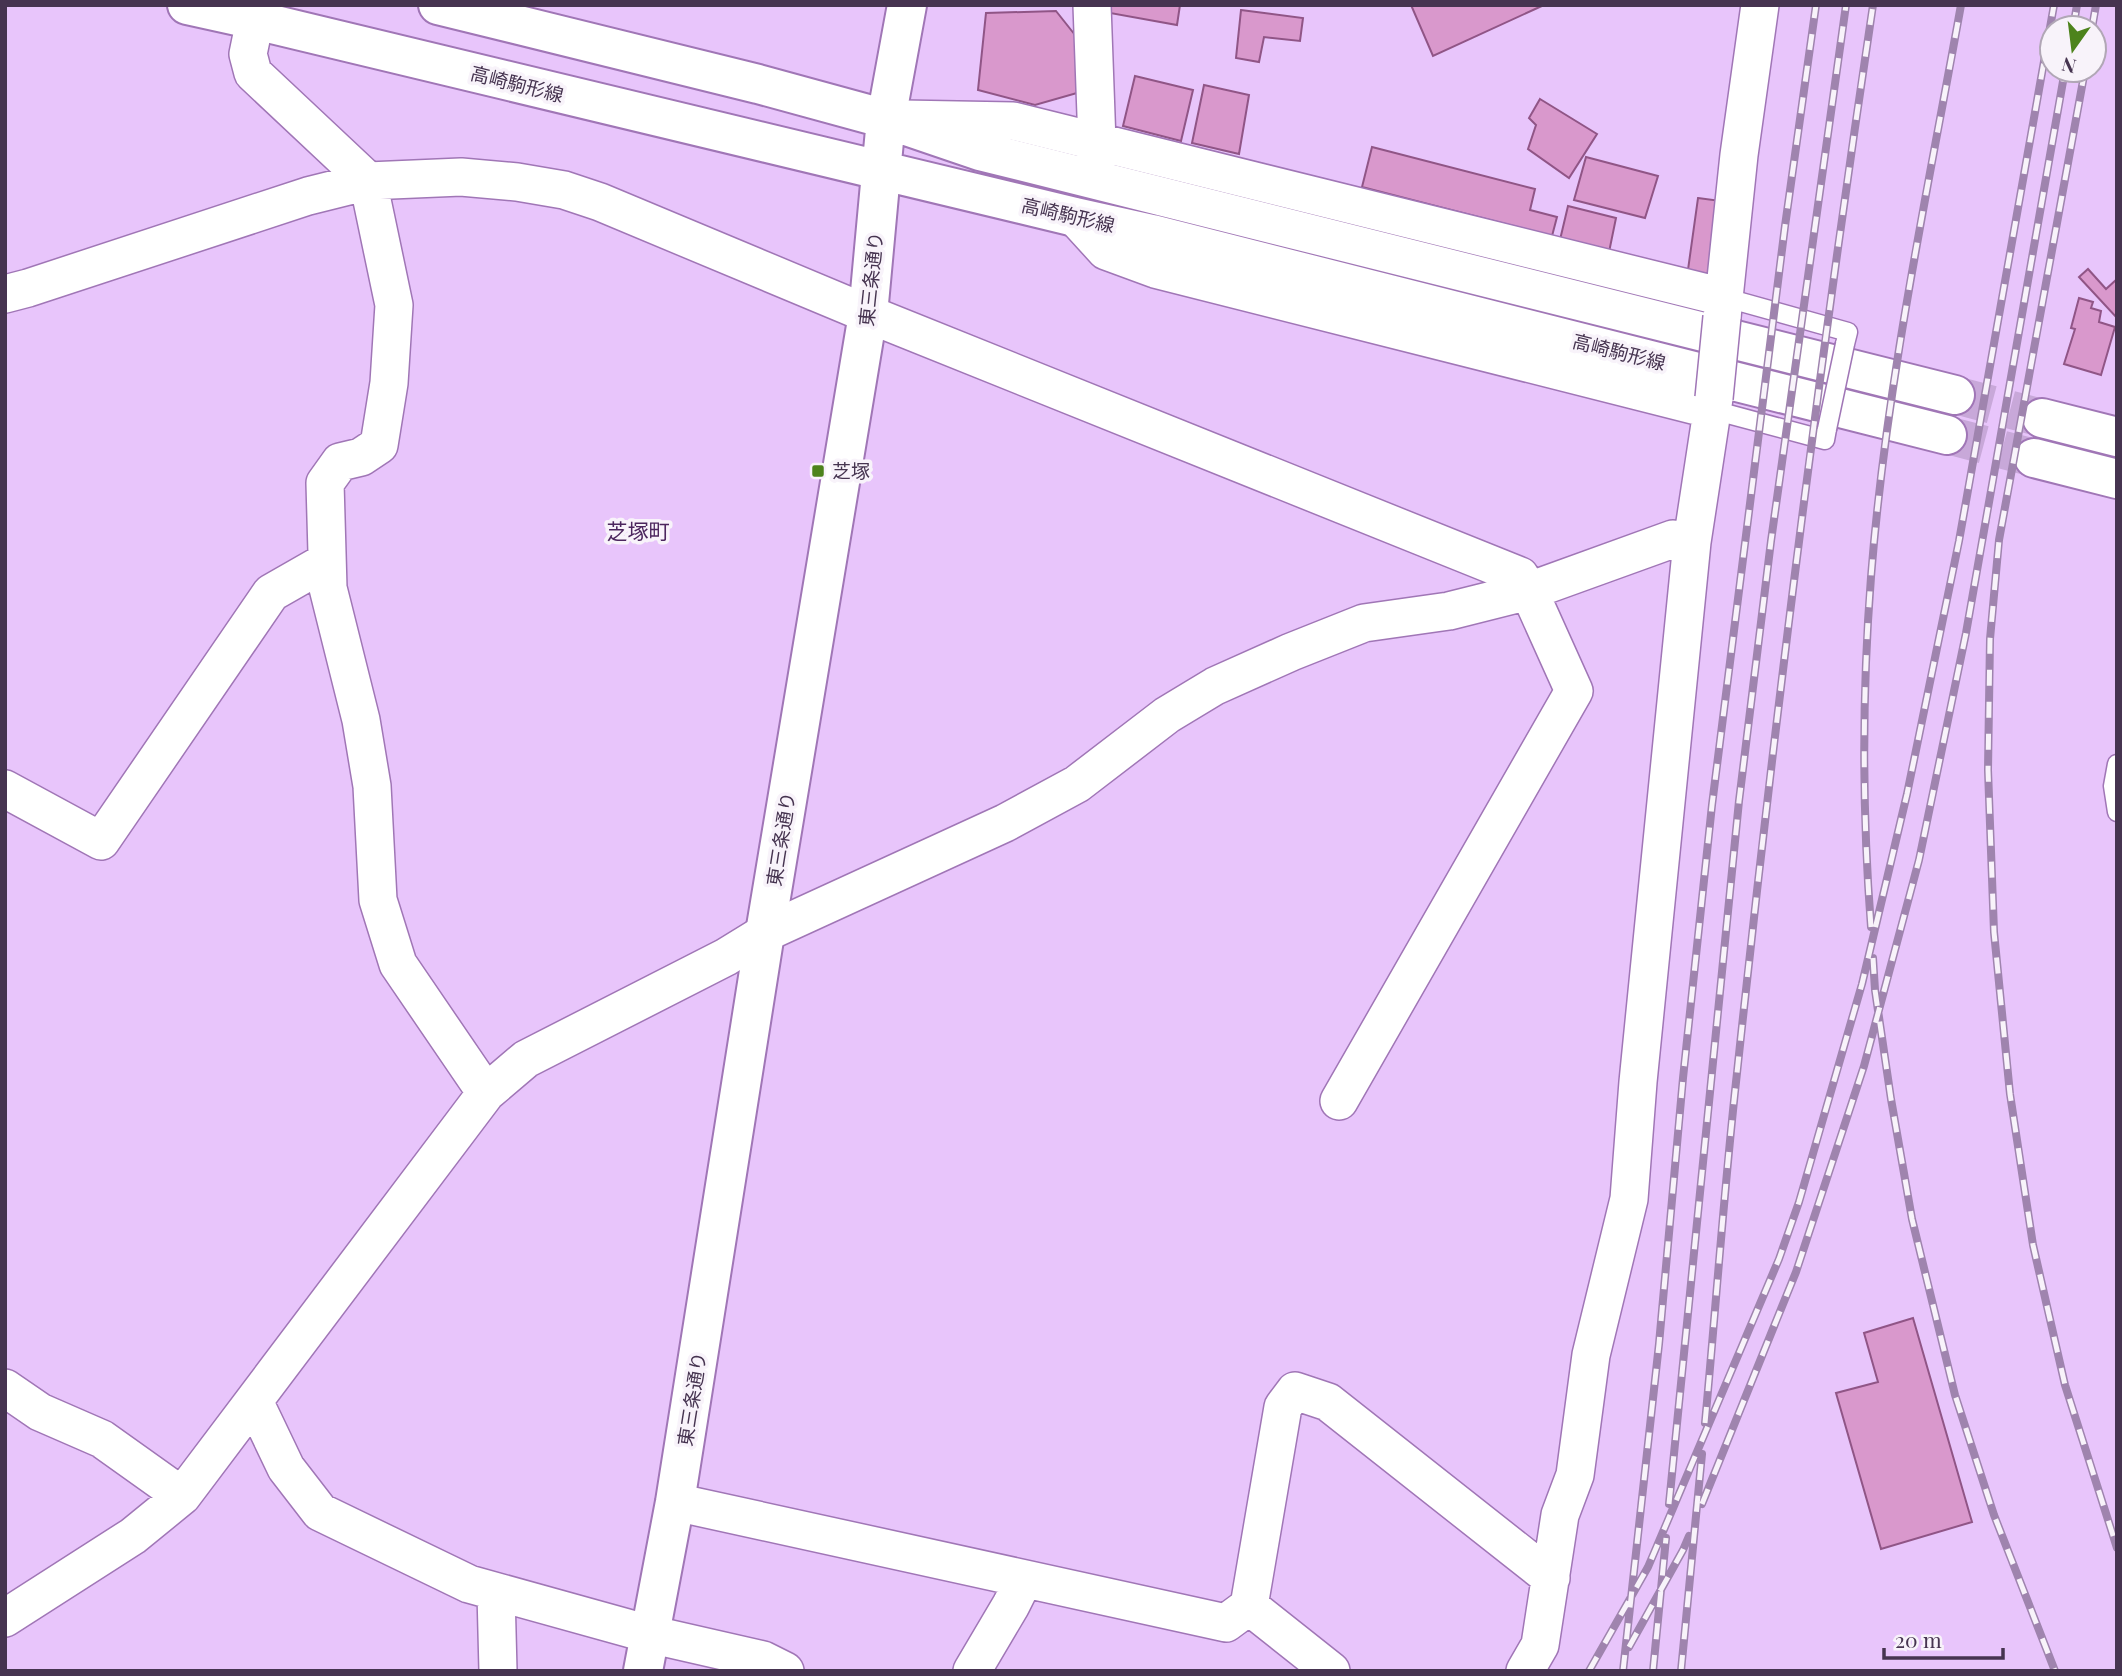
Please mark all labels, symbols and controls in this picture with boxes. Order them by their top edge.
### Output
north arrow [2038,14,2108,84]
text: N [2059,52,2078,81]
street label: 高崎駒形線 [468,59,566,107]
street label: 高崎駒形線 [1019,191,1117,237]
street label: 東三条通り [852,230,888,328]
street label: 高崎駒形線 [1570,327,1668,375]
place label: 芝塚 [832,457,870,483]
marker: 芝塚 [810,463,826,479]
district label: 芝塚町 [607,516,670,544]
street label: 東三条通り [760,790,800,888]
street label: 東三条通り [671,1350,711,1448]
scale bar [1884,1616,2003,1660]
text: 20 m [1895,1625,1942,1653]

